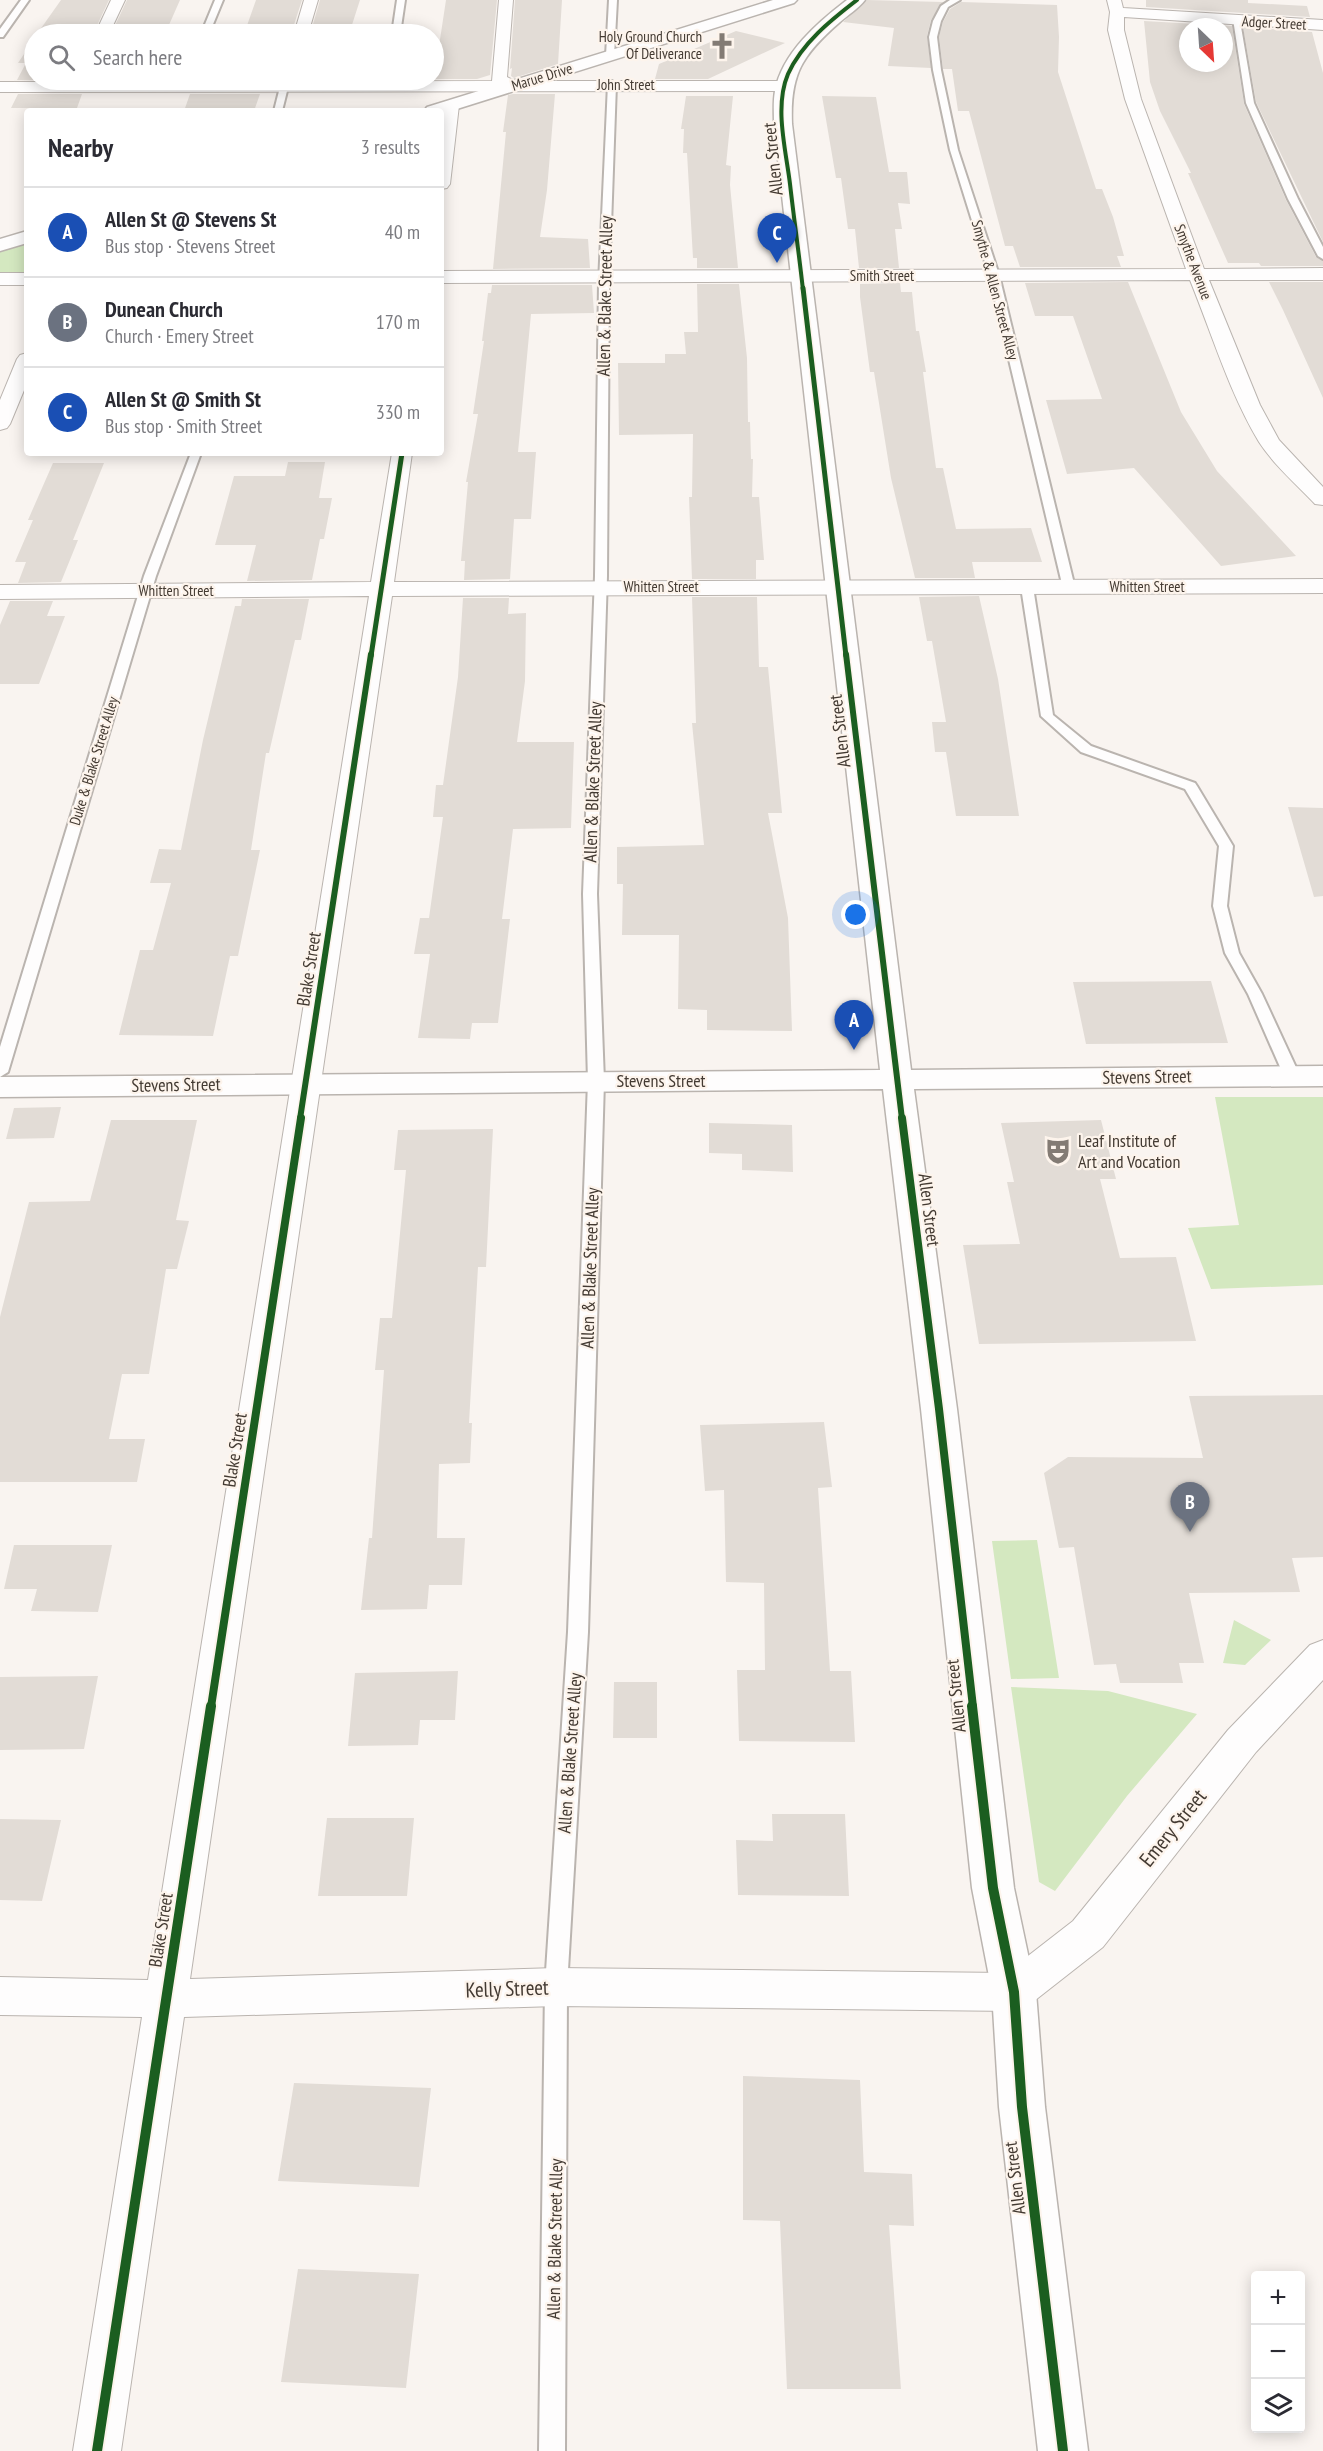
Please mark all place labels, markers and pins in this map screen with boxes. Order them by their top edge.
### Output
place label: Holy Ground Church Of Deliverance [599,27,702,63]
church icon: Holy Ground Church Of Deliverance [707,31,737,61]
pin: C [758,214,796,263]
pin: A [834,1000,874,1050]
place label: Leaf Institute of Art and Vocation [1078,1129,1180,1173]
theatre icon: Leaf Institute of Art and Vocation [1043,1136,1073,1166]
pin: B [1170,1482,1210,1532]

